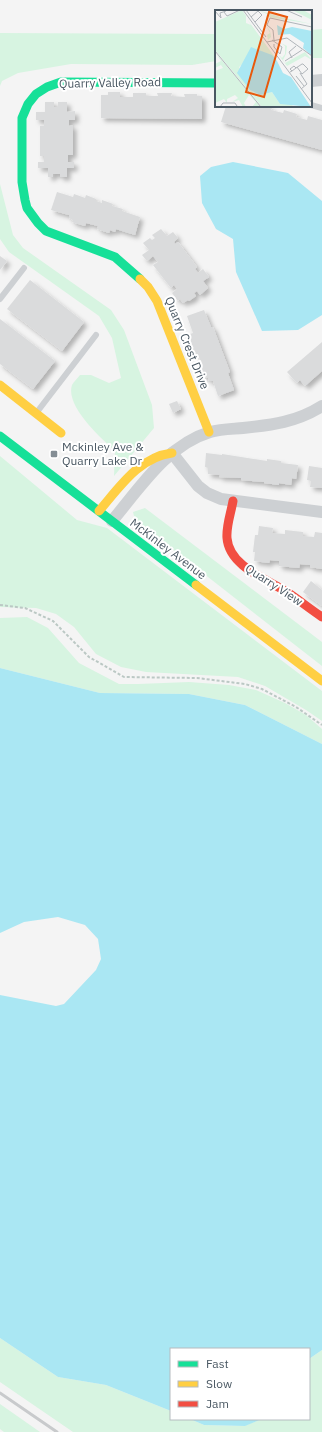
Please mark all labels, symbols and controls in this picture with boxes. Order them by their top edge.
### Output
inset map [215,10,312,107]
street label: Quarry Valley Road [59,74,161,91]
street label: Quarry Crest Drive [162,294,213,392]
place label: Mckinley Ave & Quarry Lake Dr [62,439,144,468]
marker: Mckinley Ave & Quarry Lake Dr [49,449,59,459]
street label: McKinley Avenue [127,515,210,582]
street label: Quarry View [243,560,306,609]
legend [170,1348,310,1420]
text: Fast [206,1356,229,1371]
text: Slow [206,1376,232,1391]
text: Jam [206,1396,229,1411]

